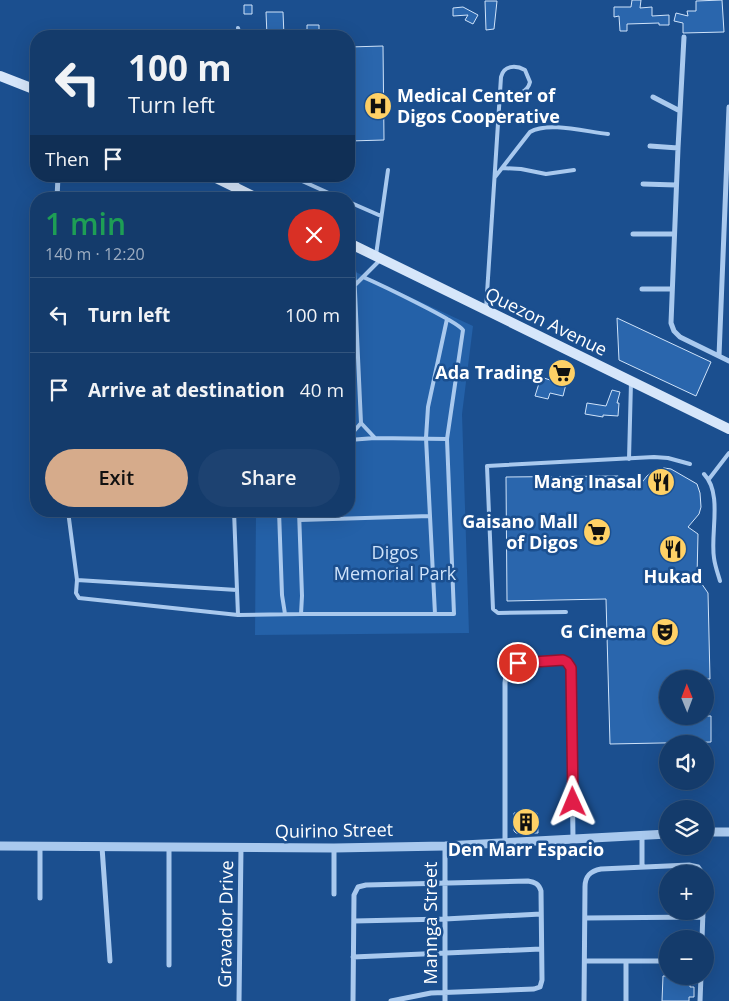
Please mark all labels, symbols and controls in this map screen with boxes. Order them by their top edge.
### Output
text: 100 m [128,44,232,91]
icon: left [45,50,110,115]
place label: Medical Center of Digos Cooperative [397,83,560,128]
text: Turn left [128,89,215,119]
hospital icon: Medical Center of Digos Cooperative [363,91,393,121]
icon: arrive [99,145,127,173]
text: Then [45,146,89,172]
text: 1 min [45,203,126,244]
button: close [288,209,340,261]
text: 140 m · 12:20 [45,243,145,265]
street label: Quezon Avenue [481,281,611,361]
icon: left [45,301,73,329]
text: Turn left [88,302,170,328]
text: 100 m [285,302,340,328]
supermarket icon: Ada Trading [547,358,577,388]
place label: Ada Trading [435,360,543,384]
icon: arrive [45,376,73,404]
text: Arrive at destination [88,377,285,403]
text: 40 m [300,377,344,403]
button: Exit [45,449,188,507]
button: Share [198,449,340,507]
restaurant icon: Mang Inasal [646,467,676,497]
place label: Mang Inasal [534,469,642,493]
place label: Gaisano Mall of Digos [462,509,578,554]
supermarket icon: Gaisano Mall of Digos [582,517,612,547]
restaurant icon: Hukad [658,534,688,564]
park label: Digos Memorial Park [334,540,457,585]
place label: Hukad [643,564,703,588]
theatre icon: G Cinema [650,617,680,647]
place label: G Cinema [560,619,646,643]
pin [497,642,539,684]
icon: arrive [504,649,532,677]
north arrow [659,670,714,725]
map controls [659,670,714,985]
button: sound [659,735,714,790]
position arrow [546,775,598,827]
button: layers [659,800,714,855]
building icon: Den Marr Espacio [511,807,541,837]
street label: Quirino Street [275,817,393,843]
place label: Den Marr Espacio [448,837,604,861]
street label: Gravador Drive [212,860,238,988]
street label: Mannga Street [418,862,442,985]
button: + [659,865,714,920]
button: − [659,930,714,985]

